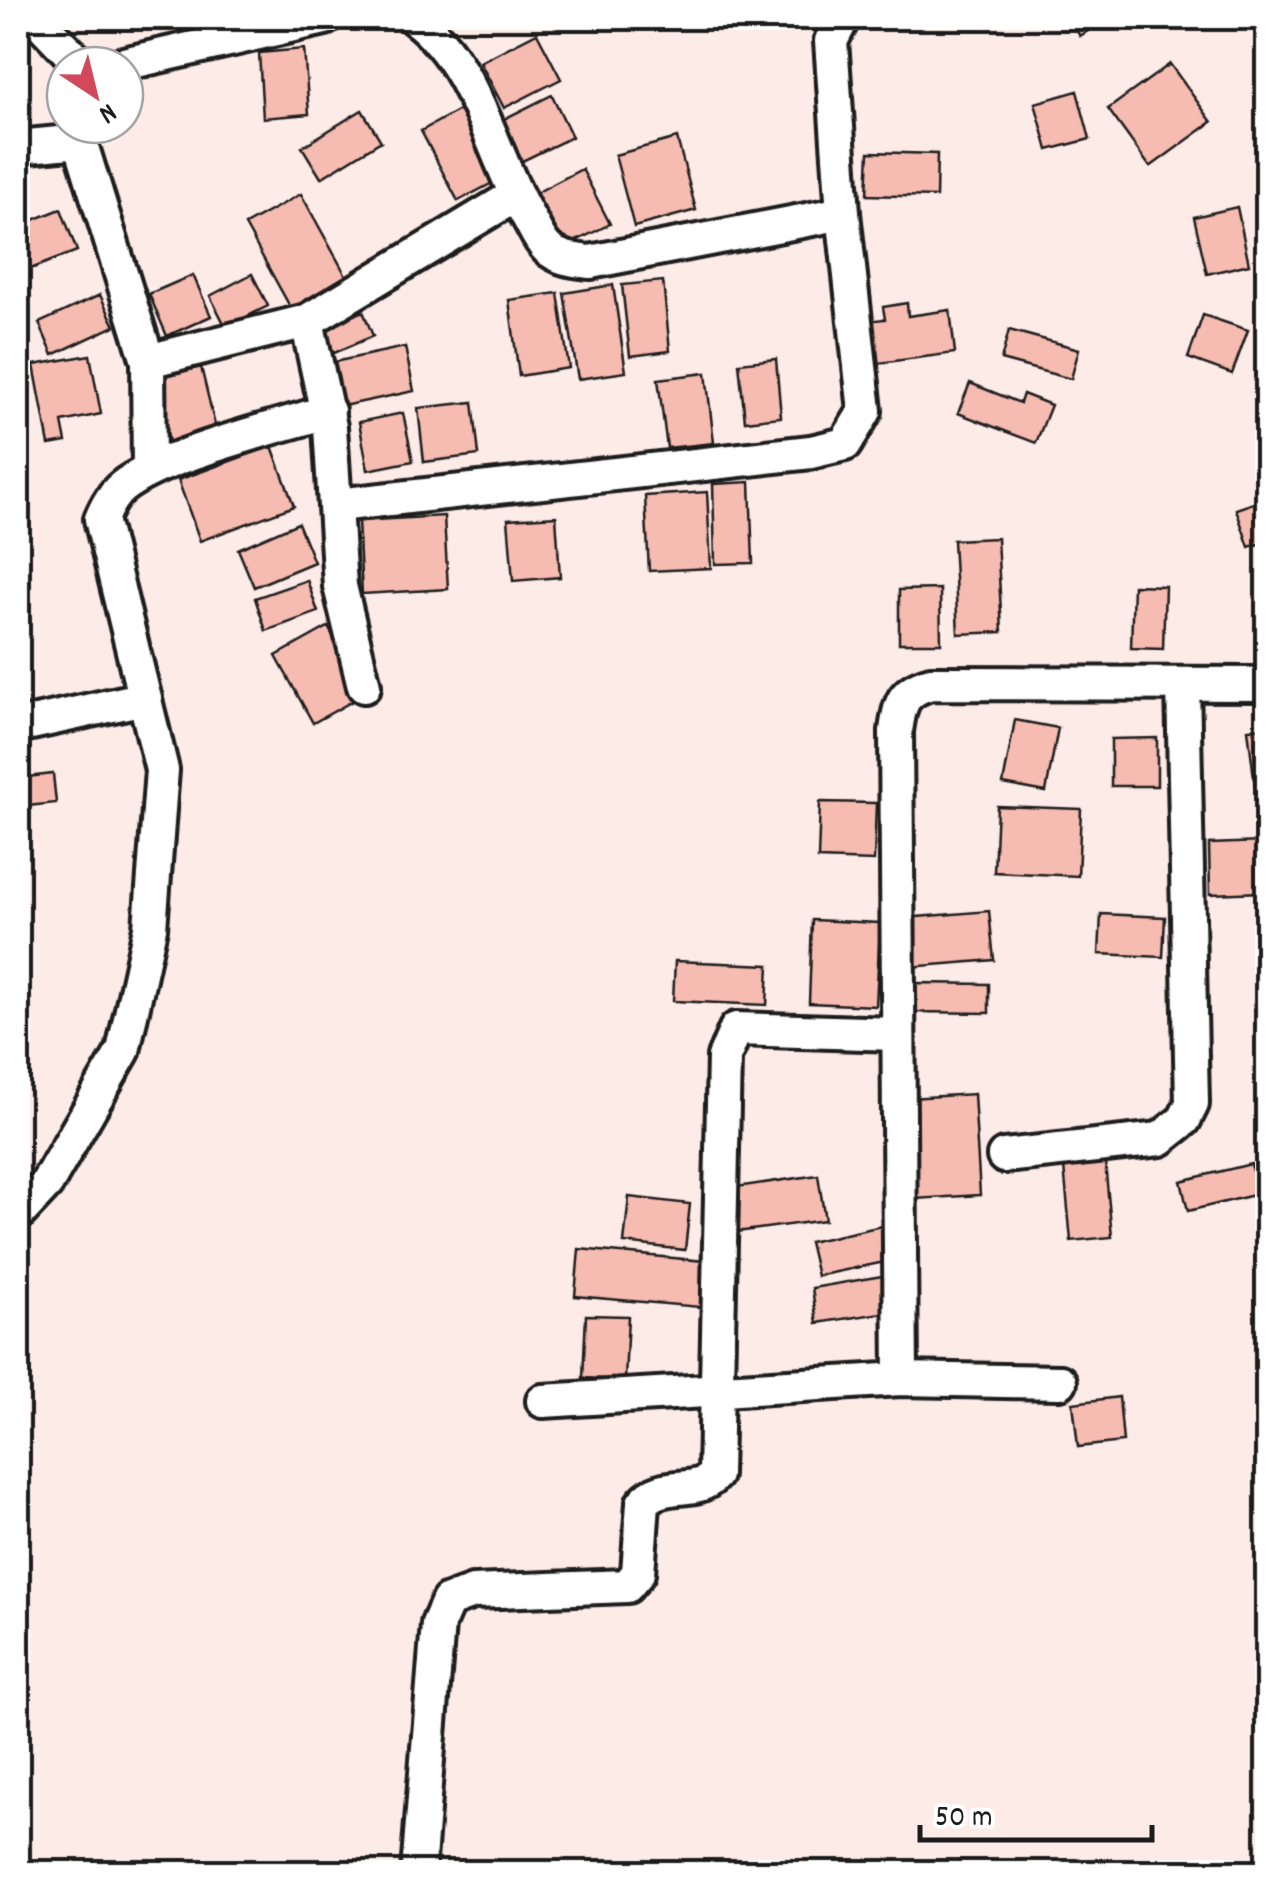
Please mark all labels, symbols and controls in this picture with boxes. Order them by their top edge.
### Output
north arrow [45,45,145,145]
text: N [89,91,124,132]
scale bar [920,1780,1152,1842]
text: 50 m [935,1798,993,1841]

